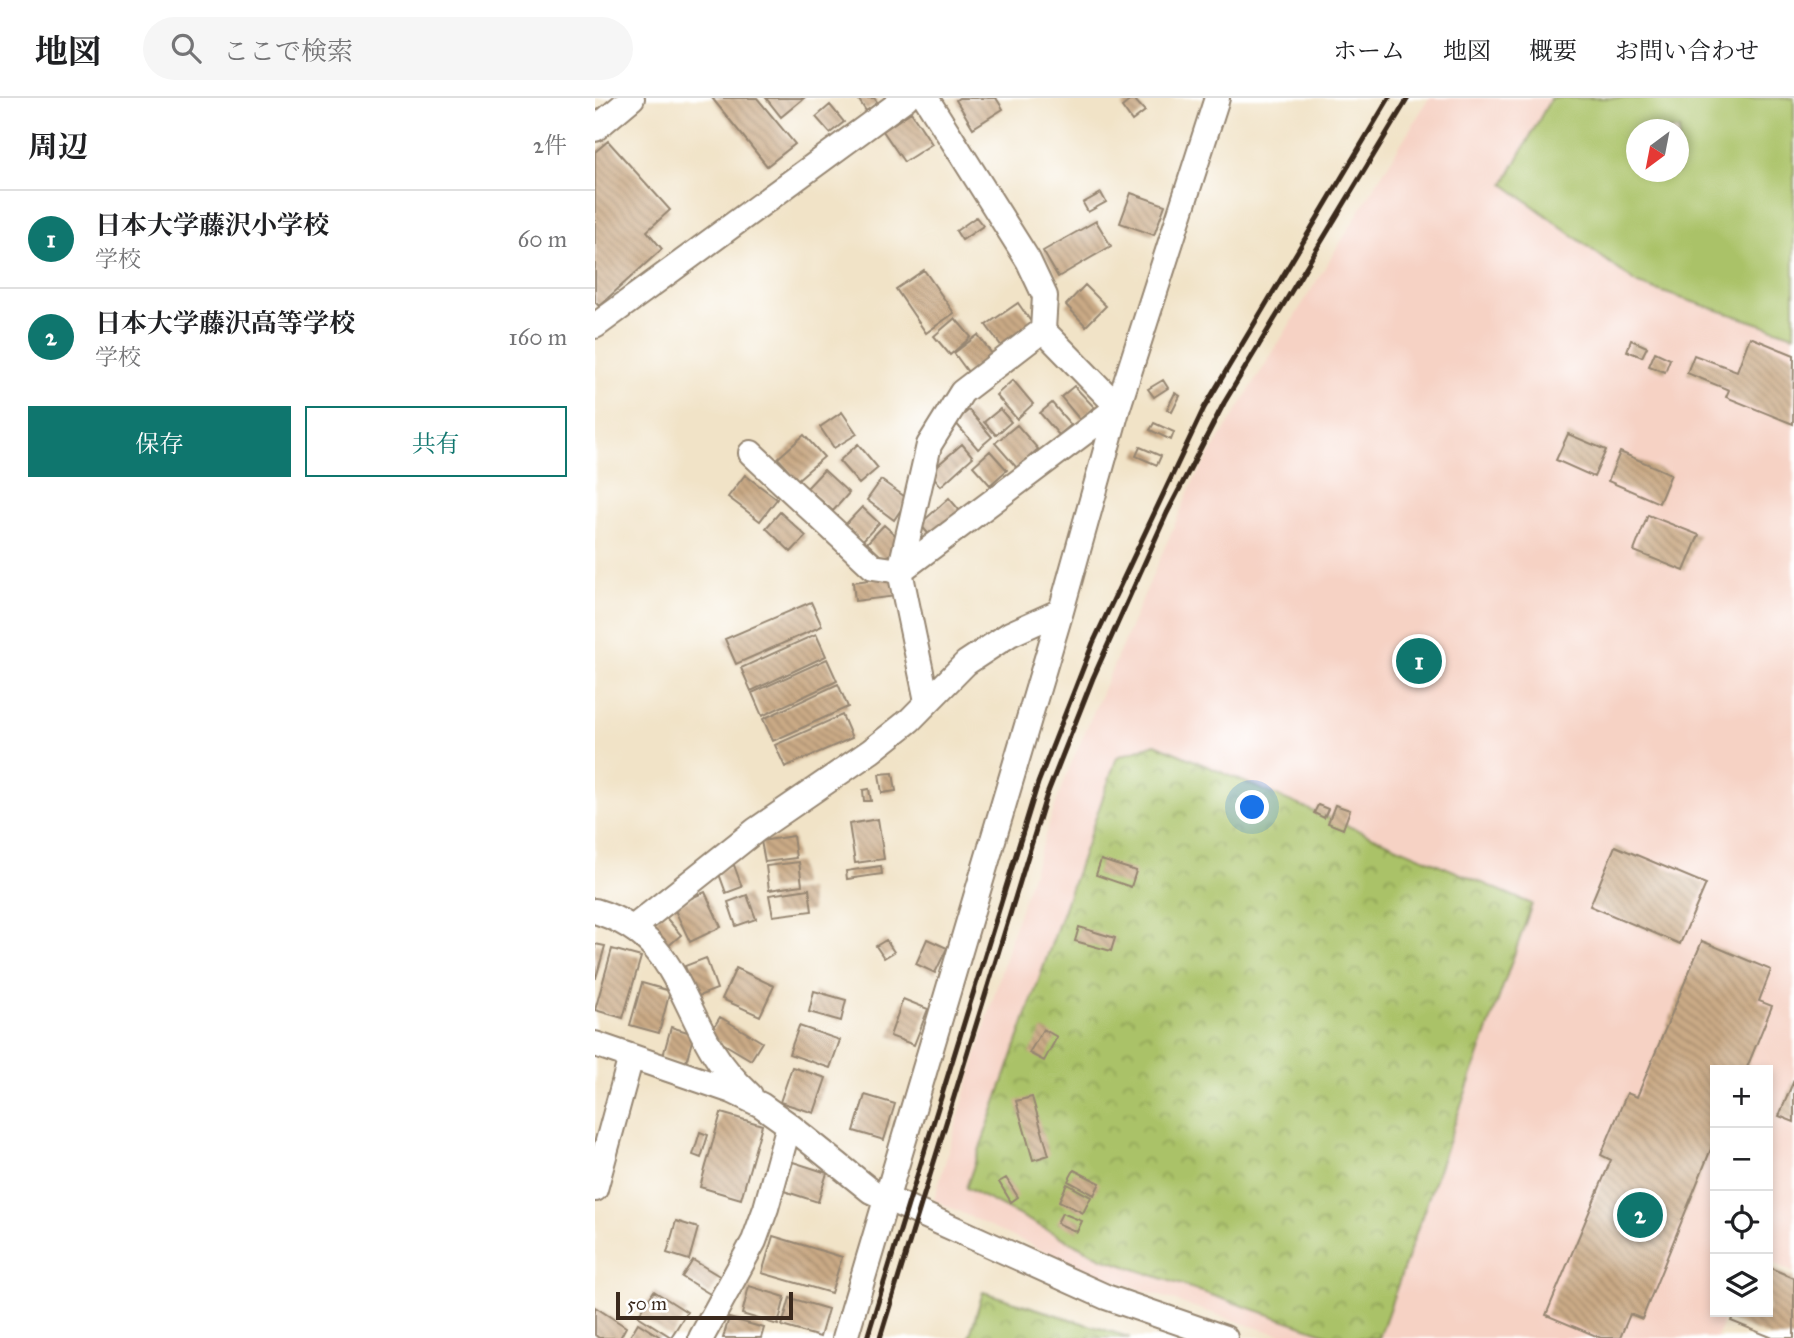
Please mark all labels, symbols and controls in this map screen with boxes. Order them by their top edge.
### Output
search box [143,17,633,80]
icon: search [167,29,205,67]
text: 地図 [35,32,101,72]
text: ここで検索 [223,35,353,67]
text: ホーム [1333,36,1405,66]
text: 地図 [1443,36,1491,66]
text: 概要 [1529,36,1577,66]
text: お問い合わせ [1615,36,1759,66]
north arrow [1626,119,1689,182]
text: 周辺 [28,129,88,165]
text: 2件 [533,131,567,159]
text: 日本大学藤沢小学校 [95,209,329,241]
text: 1 [46,225,56,253]
text: 60 m [518,225,567,253]
text: 学校 [95,245,141,273]
text: 日本大学藤沢高等学校 [95,307,355,339]
text: 2 [45,323,57,351]
text: 160 m [509,323,567,351]
text: 学校 [95,343,141,371]
button: 保存 [28,406,291,477]
button: 共有 [305,406,567,477]
pin: 1 [1396,635,1442,687]
your location [1235,790,1269,824]
map controls [1710,1065,1773,1317]
button: + [1710,1065,1773,1128]
button: − [1710,1128,1773,1191]
pin: 2 [1617,1189,1663,1241]
button: locate [1710,1191,1773,1254]
button: layers [1710,1254,1773,1317]
scale bar [616,1289,793,1321]
text: 50 m [627,1292,667,1315]

